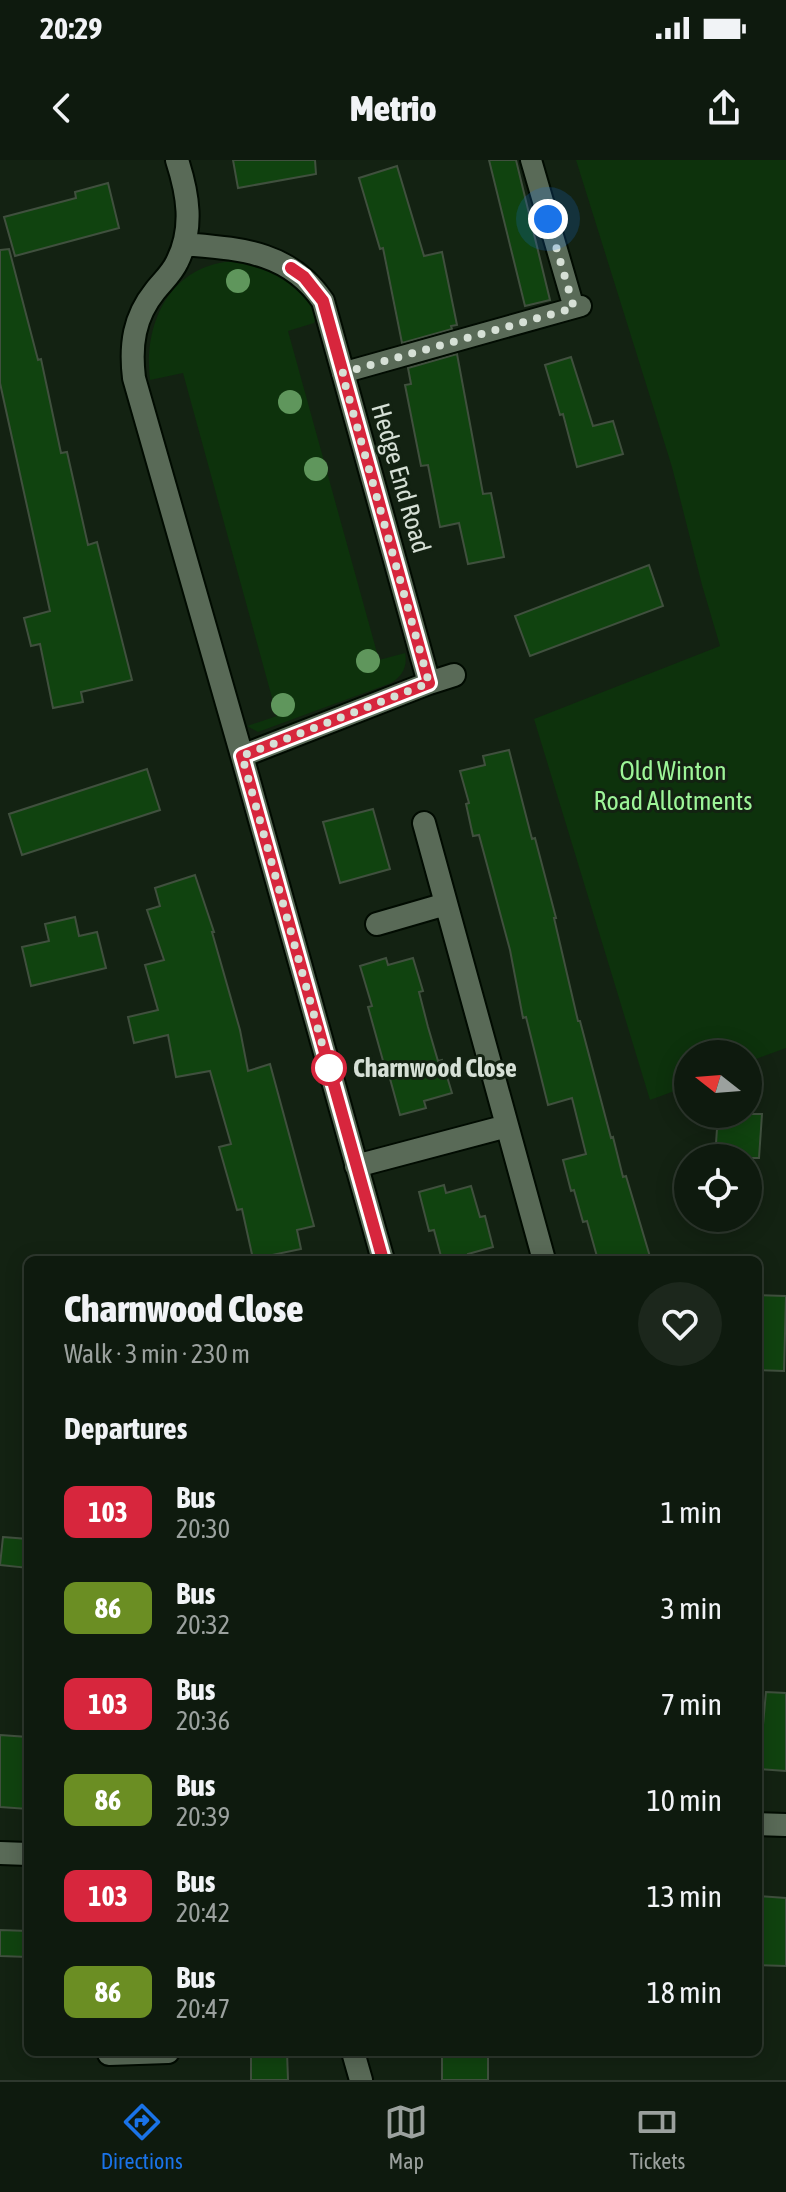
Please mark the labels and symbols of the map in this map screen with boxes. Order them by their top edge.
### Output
your location [528,199,568,239]
street label: Hedge End Road [365,400,437,556]
park label: Old Winton Road Allotments [594,756,752,816]
north arrow [674,1040,762,1128]
marker: Charnwood Close [312,1051,346,1085]
place label: Charnwood Close [353,1053,517,1083]

